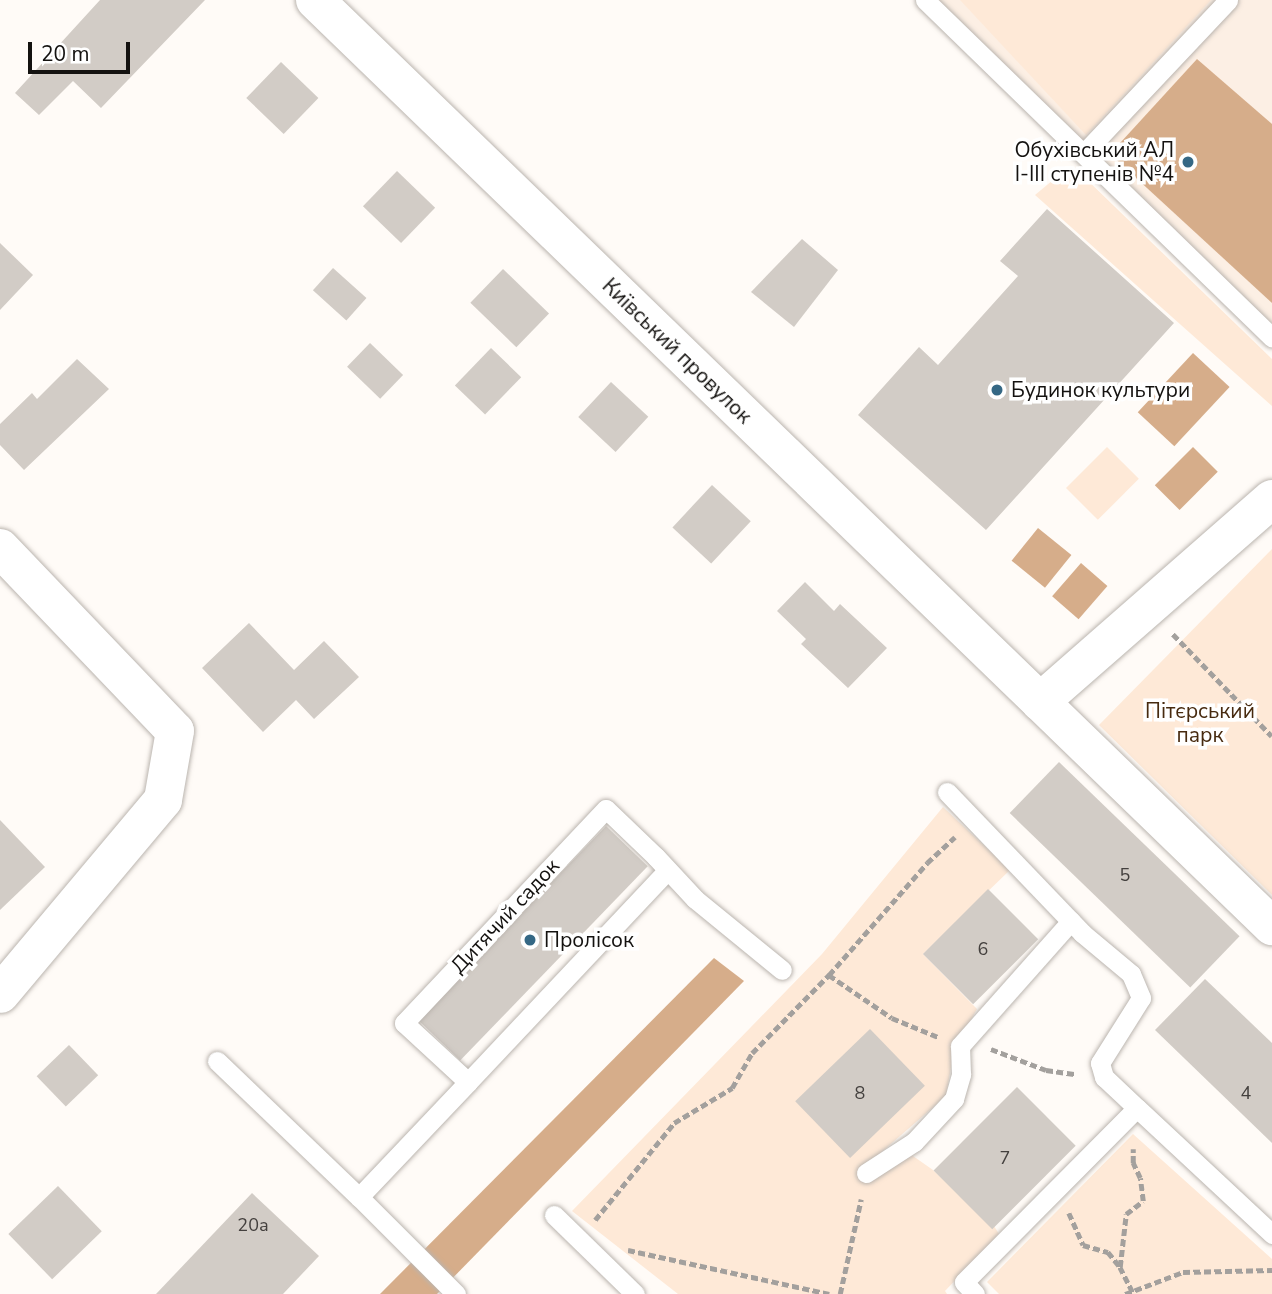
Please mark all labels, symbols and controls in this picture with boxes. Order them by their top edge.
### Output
scale bar [32,28,133,72]
text: 20 m [41,40,90,68]
place label: Обухівський АЛ І-ІІІ ступенів №4 [1014,137,1174,187]
marker: Обухівський АЛ І-ІІІ ступенів №4 [1180,154,1196,170]
street label: Київський провулок [597,273,757,429]
place label: Будинок культури [1011,377,1190,403]
marker: Будинок культури [989,382,1005,398]
park label: Пітєрський парк [1145,698,1255,748]
street label: Дитячий садок [446,854,564,978]
house number: 5 [1120,864,1130,886]
place label: Пролісок [544,927,634,953]
marker: Пролісок [522,932,538,948]
house number: 6 [978,938,988,960]
house number: 8 [855,1082,865,1104]
house number: 4 [1241,1082,1251,1104]
house number: 7 [1000,1147,1010,1169]
house number: 20а [237,1214,269,1236]

